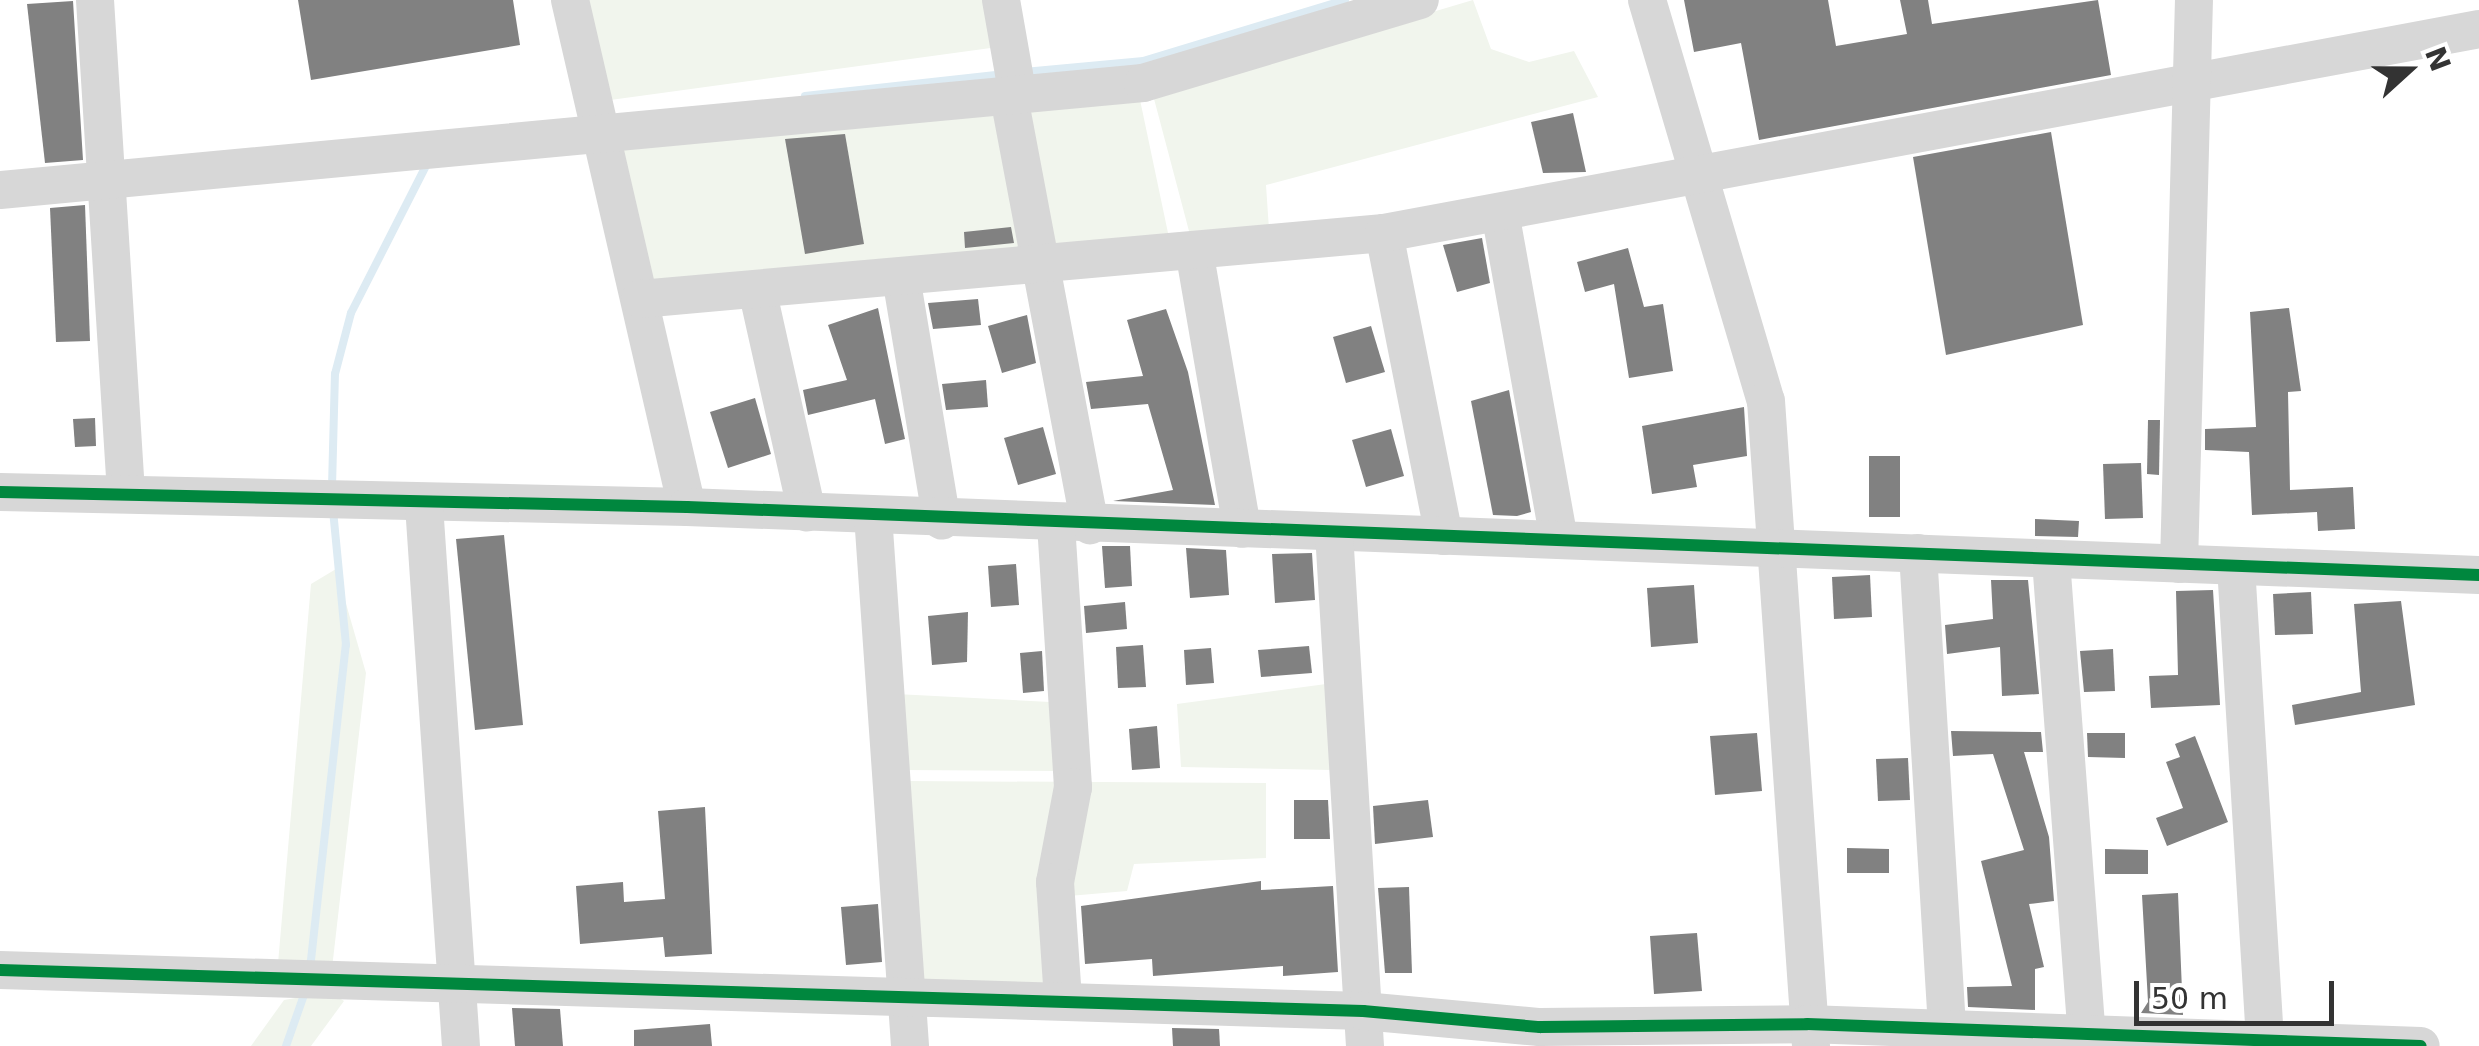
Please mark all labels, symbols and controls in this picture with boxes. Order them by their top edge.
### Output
north arrow [2359,20,2459,120]
text: N [2418,42,2457,76]
scale bar [2139,961,2339,1023]
text: 50 m [2151,981,2228,1016]

